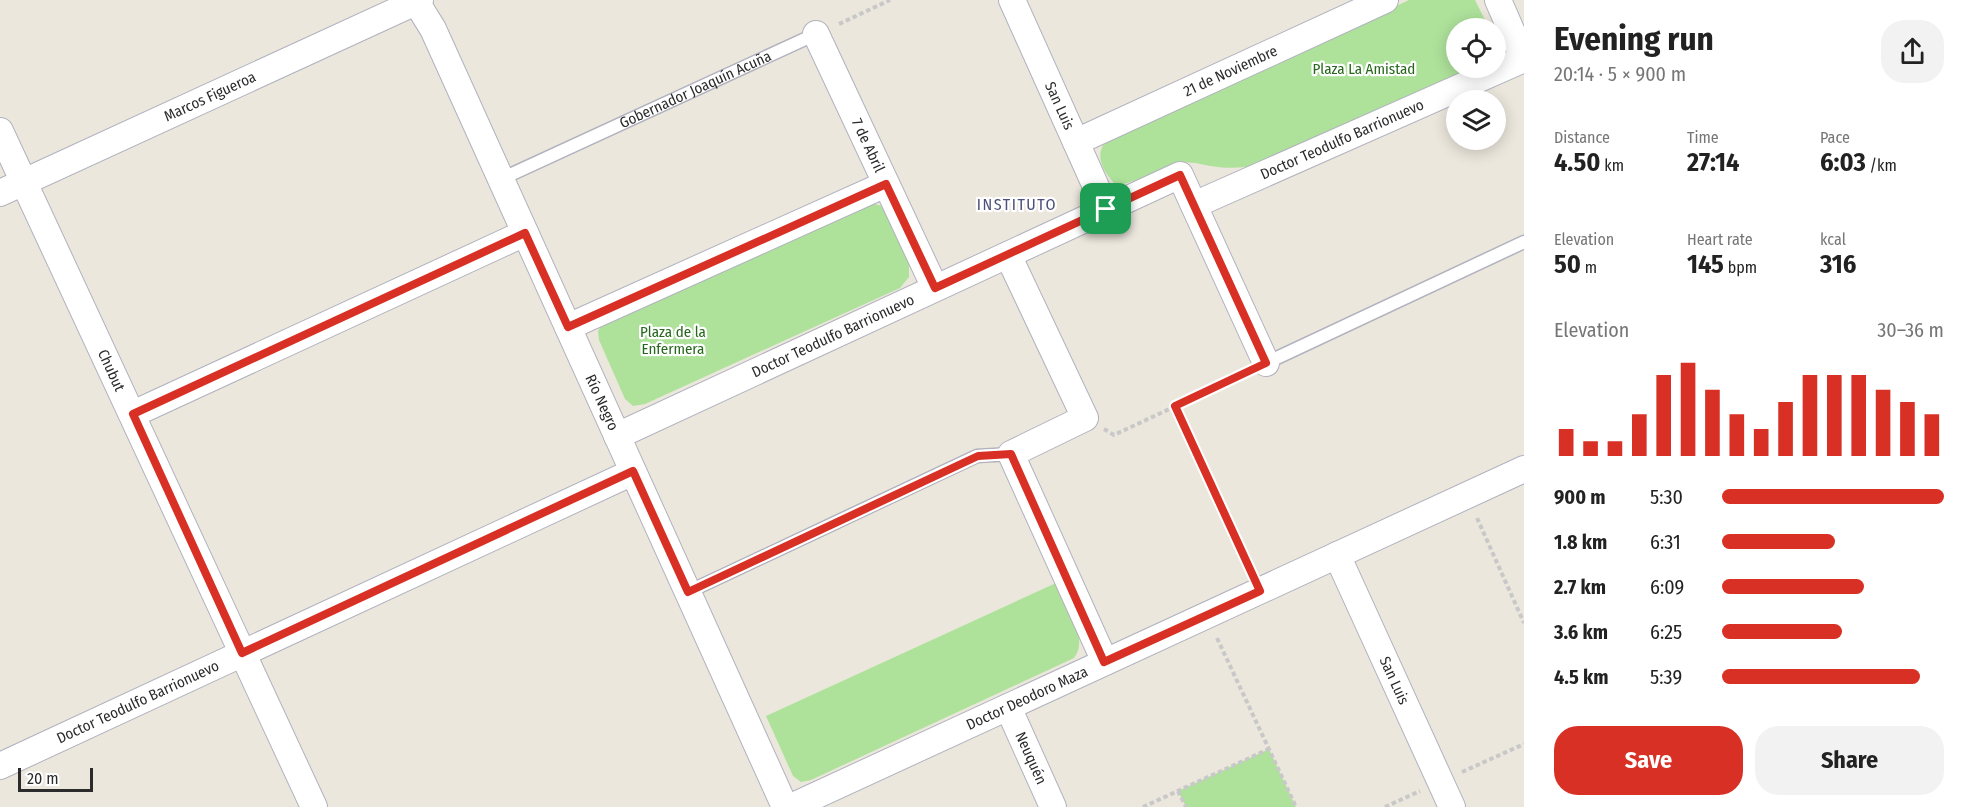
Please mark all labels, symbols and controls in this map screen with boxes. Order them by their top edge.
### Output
map controls [1446,18,1506,150]
button: locate [1446,18,1506,78]
text: Evening run [1554,19,1714,59]
button: share [1881,20,1944,83]
street label: 21 de Noviembre [1181,42,1280,100]
street label: Gobernador Joaquín Acuña [617,47,774,132]
park label: Plaza La Amistad [1313,60,1415,78]
text: 20:14 · 5 × 900 m [1554,62,1686,86]
street label: Marcos Figueroa [161,68,259,125]
street label: San Luis [1041,79,1078,133]
button: layers [1446,90,1506,150]
street label: Doctor Teodulfo Barrionuevo [1258,95,1427,183]
street label: 7 de Abril [848,116,889,175]
text: Distance [1554,128,1610,147]
text: Time [1687,128,1719,147]
text: Pace [1820,128,1850,147]
text: 4.50 [1554,147,1601,178]
text: 27:14 [1687,147,1739,178]
text: 6:03 [1820,147,1866,178]
text: km [1601,156,1624,175]
text: /km [1866,156,1897,175]
pin [1080,183,1131,234]
icon: arrive [1089,192,1122,225]
district label: INSTITUTO [977,195,1057,214]
text: Elevation [1554,230,1614,249]
text: Heart rate [1687,230,1753,249]
text: kcal [1820,230,1846,249]
text: 50 [1554,249,1581,280]
text: 145 [1687,249,1724,280]
text: 316 [1820,249,1856,280]
text: m [1581,258,1597,277]
text: bpm [1724,258,1757,277]
street label: Doctor Teodulfo Barrionuevo [749,290,917,381]
text: Elevation [1554,318,1629,342]
text: 30–36 m [1877,318,1944,342]
park label: Plaza de la Enfermera [640,323,706,358]
street label: Chubut [94,347,129,394]
street label: Río Negro [581,372,623,433]
text: 900 m [1554,485,1606,509]
text: 5:30 [1650,485,1683,509]
text: 1.8 km [1554,530,1607,554]
text: 6:31 [1650,530,1681,554]
text: 2.7 km [1554,575,1606,599]
text: 6:09 [1650,575,1684,599]
text: 3.6 km [1554,620,1608,644]
text: 6:25 [1650,620,1682,644]
street label: San Luis [1376,654,1413,707]
street label: Doctor Teodulfo Barrionuevo [54,656,222,747]
street label: Doctor Deodoro Maza [964,662,1091,734]
text: 4.5 km [1554,665,1608,689]
text: 5:39 [1650,665,1682,689]
button: Save [1554,726,1743,795]
button: Share [1755,726,1944,795]
street label: Neuquén [1011,729,1051,787]
scale bar [18,765,93,792]
text: 20 m [27,769,58,788]

